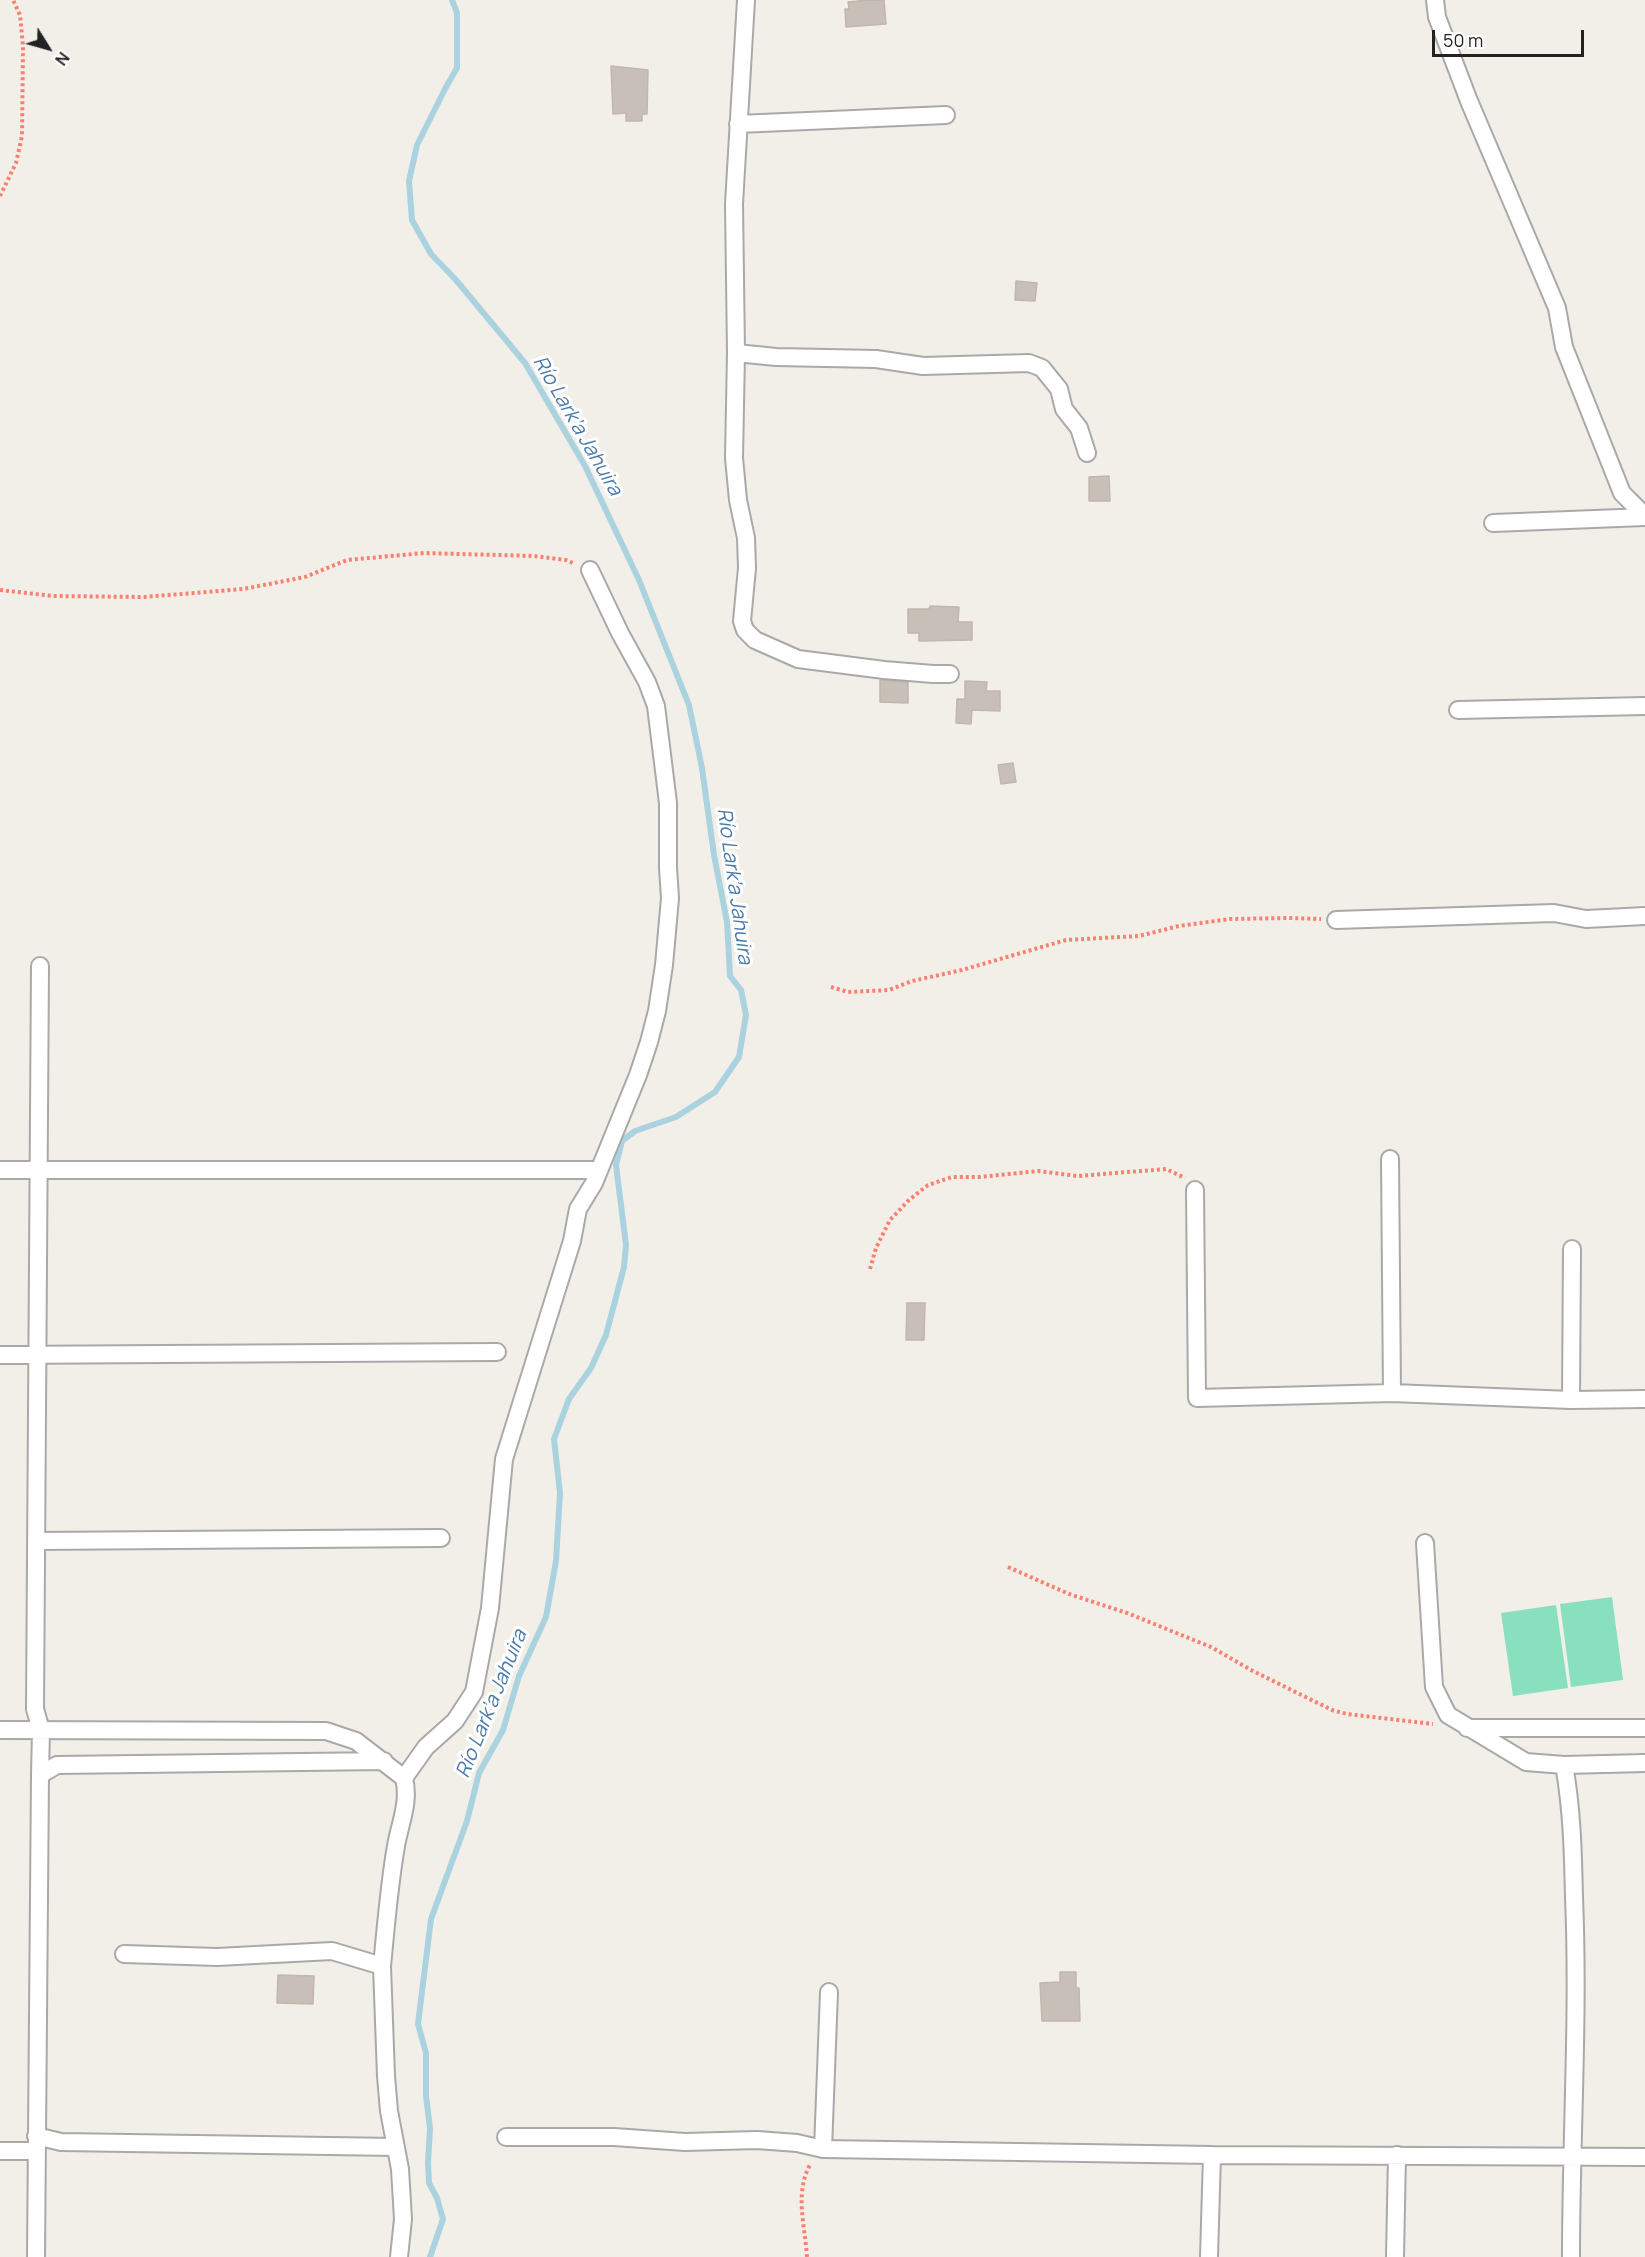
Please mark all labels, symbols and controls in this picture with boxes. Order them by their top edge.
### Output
north arrow [18,18,78,78]
scale bar [1435,18,1586,56]
text: 50 m [1443,28,1483,52]
text: N [50,48,75,70]
water label: Río Lark’a Jahuira [527,352,627,500]
water label: Río Lark’a Jahuira [711,806,757,966]
water label: Río Lark’a Jahuira [451,1627,533,1781]

